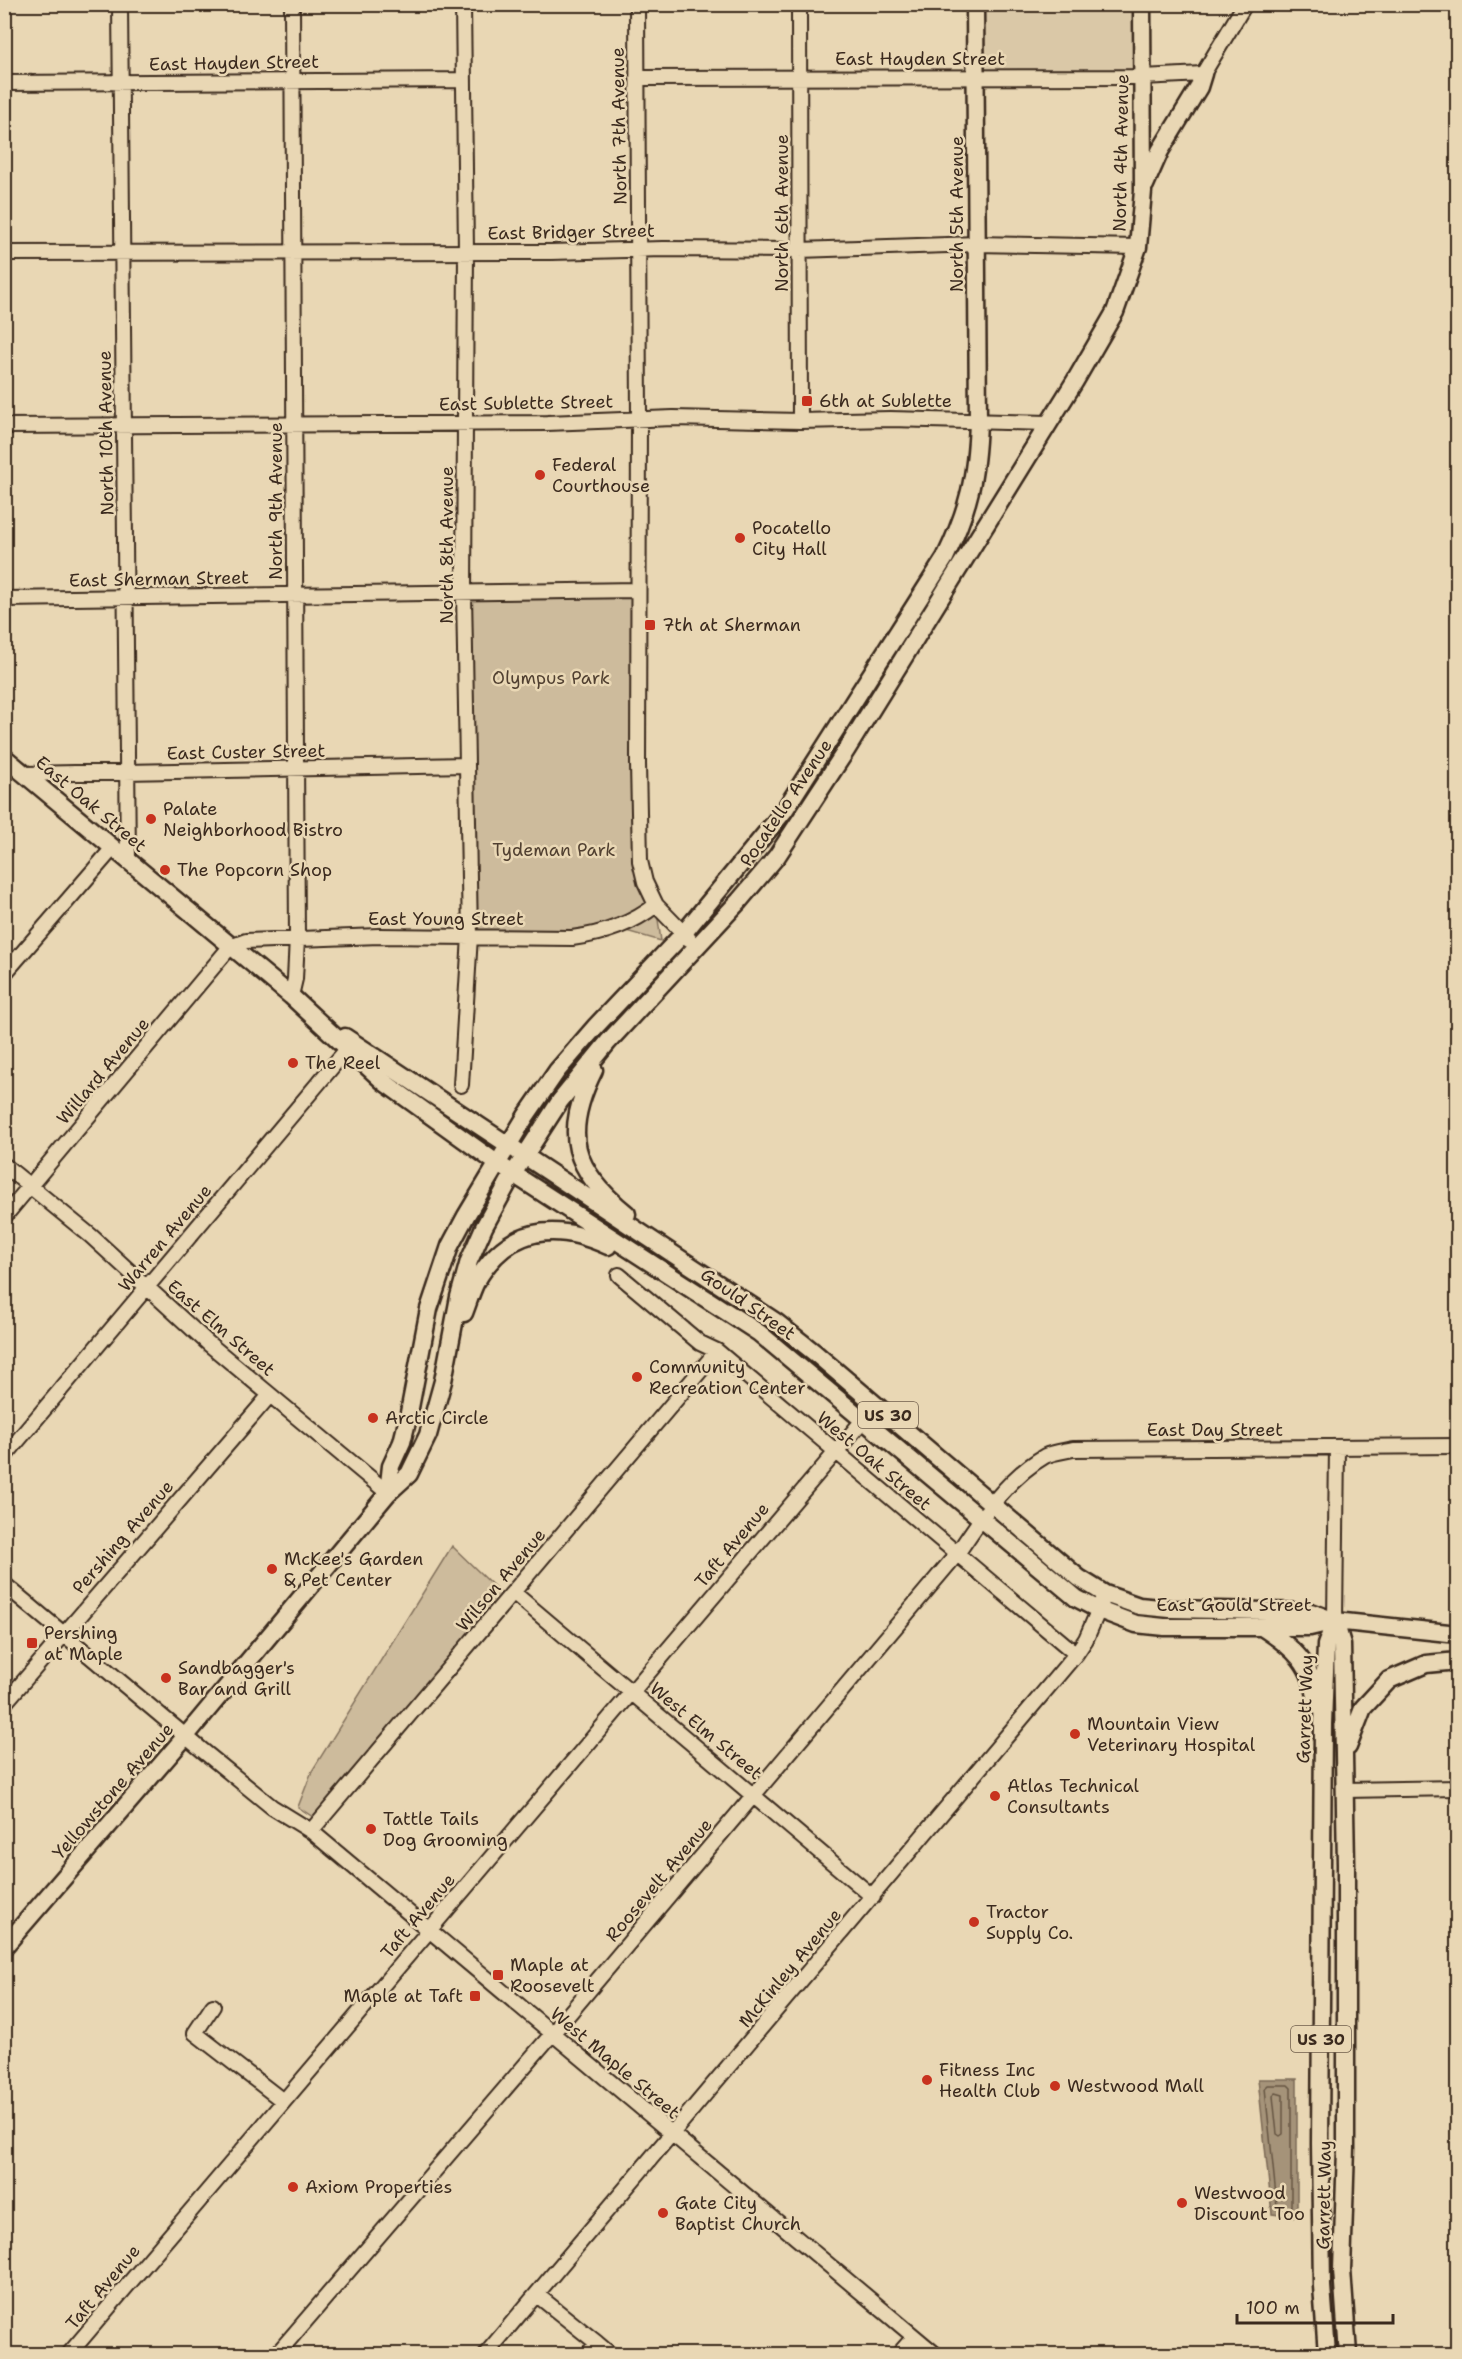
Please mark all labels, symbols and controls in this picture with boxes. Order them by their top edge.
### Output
street label: North 7th Avenue [606,47,632,205]
street label: East Hayden Street [835,47,1005,71]
street label: East Hayden Street [149,50,319,76]
street label: North 4th Avenue [1108,74,1134,232]
street label: North 6th Avenue [770,134,794,292]
street label: North 5th Avenue [945,136,969,292]
street label: East Bridger Street [487,219,655,245]
street label: North 10th Avenue [93,350,119,516]
street label: East Sublette Street [439,389,614,417]
place label: 6th at Sublette [819,389,952,413]
marker: 6th at Sublette [800,394,814,408]
street label: North 9th Avenue [264,422,288,580]
place label: Federal Courthouse [552,453,650,498]
street label: North 8th Avenue [435,466,459,624]
marker: Federal Courthouse [533,468,547,482]
place label: Pocatello City Hall [752,516,831,561]
marker: Pocatello City Hall [733,531,747,545]
street label: East Sherman Street [69,565,249,593]
place label: 7th at Sherman [662,613,801,637]
marker: 7th at Sherman [643,618,657,632]
park label: Olympus Park [492,666,610,690]
street label: Pocatello Avenue [734,735,838,871]
street label: East Custer Street [166,739,326,765]
street label: East Oak Street [30,750,152,858]
place label: Palate Neighborhood Bistro [163,797,343,842]
marker: Palate Neighborhood Bistro [144,812,158,826]
park label: Tydeman Park [492,838,616,862]
place label: The Popcorn Shop [177,858,332,882]
marker: The Popcorn Shop [158,863,172,877]
street label: East Young Street [368,907,524,931]
street label: Willard Avenue [51,1012,155,1130]
place label: The Reel [305,1051,381,1075]
marker: The Reel [286,1056,300,1070]
street label: Warren Avenue [113,1179,217,1297]
street label: Gould Street [696,1262,800,1346]
street label: East Elm Street [162,1274,280,1382]
place label: Community Recreation Center [649,1355,806,1400]
marker: Community Recreation Center [630,1370,644,1384]
road number: US 30 [858,1402,918,1428]
place label: Arctic Circle [385,1406,489,1430]
street label: West Oak Street [812,1406,936,1516]
marker: Arctic Circle [366,1411,380,1425]
street label: East Day Street [1147,1418,1283,1442]
street label: Pershing Avenue [67,1475,179,1599]
street label: Taft Avenue [689,1497,775,1593]
street label: Wilson Avenue [451,1523,551,1637]
place label: McKee's Garden & Pet Center [284,1547,423,1592]
marker: McKee's Garden & Pet Center [265,1562,279,1576]
street label: East Gould Street [1156,1593,1312,1617]
place label: Pershing at Maple [44,1621,123,1666]
marker: Pershing at Maple [25,1636,39,1650]
street label: Garrett Way [1291,1654,1319,1764]
place label: Sandbagger's Bar and Grill [178,1656,295,1701]
marker: Sandbagger's Bar and Grill [159,1671,173,1685]
street label: West Elm Street [645,1677,767,1785]
place label: Mountain View Veterinary Hospital [1087,1712,1256,1757]
street label: Yellowstone Avenue [47,1718,179,1864]
marker: Mountain View Veterinary Hospital [1068,1727,1082,1741]
place label: Atlas Technical Consultants [1007,1774,1140,1819]
marker: Atlas Technical Consultants [988,1789,1002,1803]
place label: Tattle Tails Dog Grooming [383,1807,508,1852]
street label: Roosevelt Avenue [600,1813,718,1947]
marker: Tattle Tails Dog Grooming [364,1822,378,1836]
street label: Taft Avenue [375,1868,461,1964]
place label: Tractor Supply Co. [986,1900,1073,1945]
street label: McKinley Avenue [733,1903,847,2033]
marker: Tractor Supply Co. [967,1915,981,1929]
place label: Maple at Roosevelt [510,1953,595,1998]
marker: Maple at Roosevelt [491,1968,505,1982]
place label: Maple at Taft [344,1984,463,2008]
marker: Maple at Taft [468,1989,482,2003]
street label: West Maple Street [545,2002,685,2124]
road number: US 30 [1291,2026,1351,2052]
place label: Fitness Inc Health Club [939,2058,1040,2103]
marker: Fitness Inc Health Club [920,2073,934,2087]
place label: Westwood Mall [1067,2074,1204,2098]
marker: Westwood Mall [1048,2079,1062,2093]
street label: Garrett Way [1311,2140,1337,2250]
place label: Axiom Properties [305,2175,452,2199]
marker: Axiom Properties [286,2180,300,2194]
place label: Westwood Discount Too [1194,2181,1305,2226]
place label: Gate City Baptist Church [675,2191,801,2236]
marker: Westwood Discount Too [1175,2196,1189,2210]
marker: Gate City Baptist Church [656,2206,670,2220]
street label: Taft Avenue [60,2239,146,2335]
scale bar [1237,2287,1393,2325]
text: 100 m [1246,2296,1300,2320]

